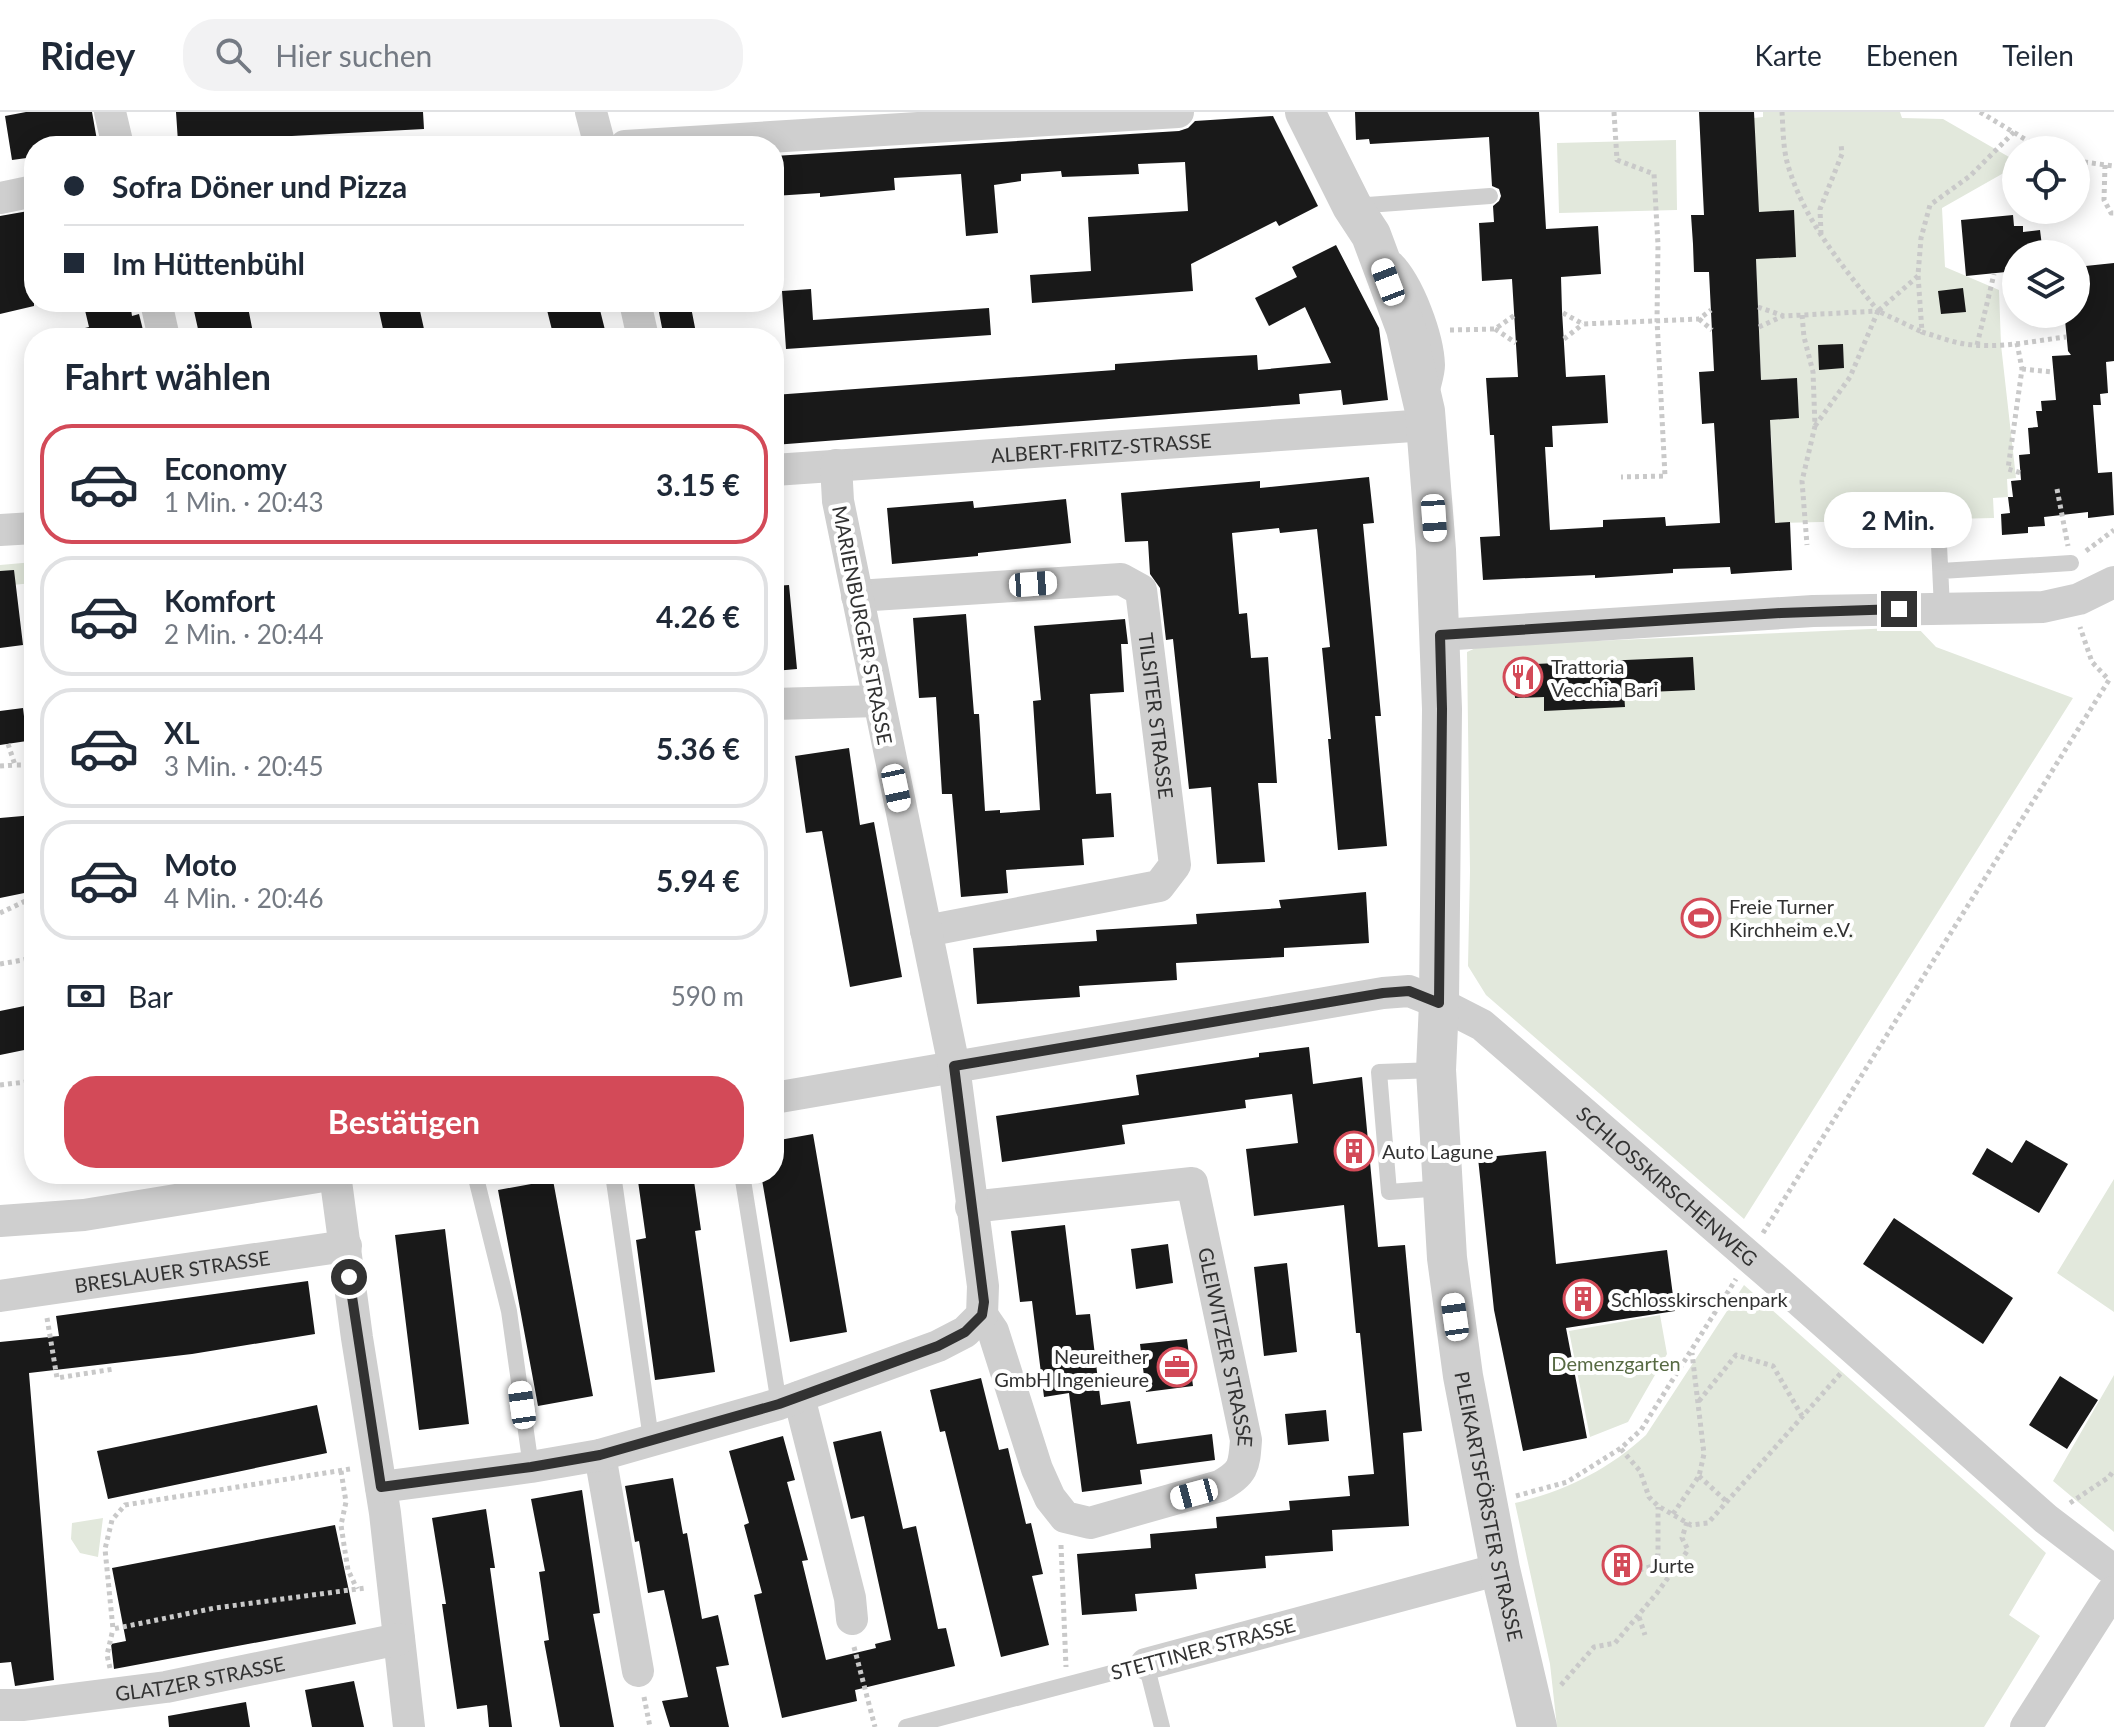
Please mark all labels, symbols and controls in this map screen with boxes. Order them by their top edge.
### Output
search box [183,19,743,91]
text: Ridey [40,32,135,78]
icon: search [211,33,255,77]
text: Hier suchen [275,37,432,73]
text: Karte [1754,38,1822,72]
text: Ebenen [1866,38,1958,72]
text: Teilen [2002,38,2074,72]
map controls [2002,136,2090,328]
button: locate [2002,136,2090,224]
text: Sofra Döner und Pizza [112,168,407,204]
button: layers [2002,240,2090,328]
text: Im Hüttenbühl [112,245,305,281]
car [1368,255,1408,309]
text: Fahrt wählen [64,354,271,398]
street label: ALBERT-FRITZ-STRASSE [990,428,1212,467]
icon: car [68,448,140,520]
text: Economy [164,450,287,486]
text: 3.15 € [656,466,740,502]
text: 1 Min. · 20:43 [164,486,323,518]
car [1420,493,1448,543]
callout: 2 Min. [1825,493,1973,549]
street label: MARIENBURGER STRASSE [828,503,898,747]
text: 2 Min. [1861,504,1935,536]
car [1008,570,1058,598]
icon: car [68,580,140,652]
text: Komfort [164,582,275,618]
route end [1881,591,1917,627]
text: 4.26 € [656,598,740,634]
text: 2 Min. · 20:44 [164,618,323,650]
street label: TILSITER STRASSE [1134,631,1179,800]
place label: Trattoria Vecchia Bari [1551,654,1658,701]
restaurant icon: Trattoria Vecchia Bari [1502,656,1544,698]
icon: car [68,712,140,784]
text: XL [164,714,200,750]
text: 5.36 € [656,730,740,766]
text: 3 Min. · 20:45 [164,750,323,782]
car [879,762,913,814]
icon: car [68,844,140,916]
text: Moto [164,846,237,882]
text: 5.94 € [656,862,740,898]
text: 4 Min. · 20:46 [164,882,323,914]
place label: Freie Turner Kirchheim e.V. [1729,894,1853,941]
sports icon: Freie Turner Kirchheim e.V. [1680,897,1722,939]
icon: cash [64,974,108,1018]
text: Bar [128,978,173,1014]
text: 590 m [671,980,744,1012]
button: Bestätigen [64,1076,744,1168]
street label: SCHLOSSKIRSCHENWEG [1572,1101,1763,1271]
building icon: Auto Lagune [1333,1130,1375,1172]
place label: Auto Lagune [1382,1139,1494,1163]
street label: BRESLAUER STRASSE [73,1245,272,1297]
street label: GLEIWITZER STRASSE [1194,1245,1258,1448]
route start [331,1259,367,1295]
building icon: Schlosskirschenpark [1562,1278,1604,1320]
place label: Schlosskirschenpark [1611,1287,1789,1311]
car [1440,1292,1470,1342]
place label: Neureither GmbH Ingenieure [994,1344,1150,1391]
office icon: Neureither GmbH Ingenieure [1156,1346,1198,1388]
park label: Demenzgarten [1551,1351,1681,1375]
street label: PLEIKARTSFÖRSTER STRASSE [1450,1369,1528,1643]
car [507,1380,537,1430]
car [1168,1476,1220,1512]
building icon: Jurte [1601,1544,1643,1586]
place label: Jurte [1650,1553,1694,1577]
street label: STETTINER STRASSE [1108,1612,1298,1684]
street label: GLATZER STRASSE [114,1651,287,1705]

